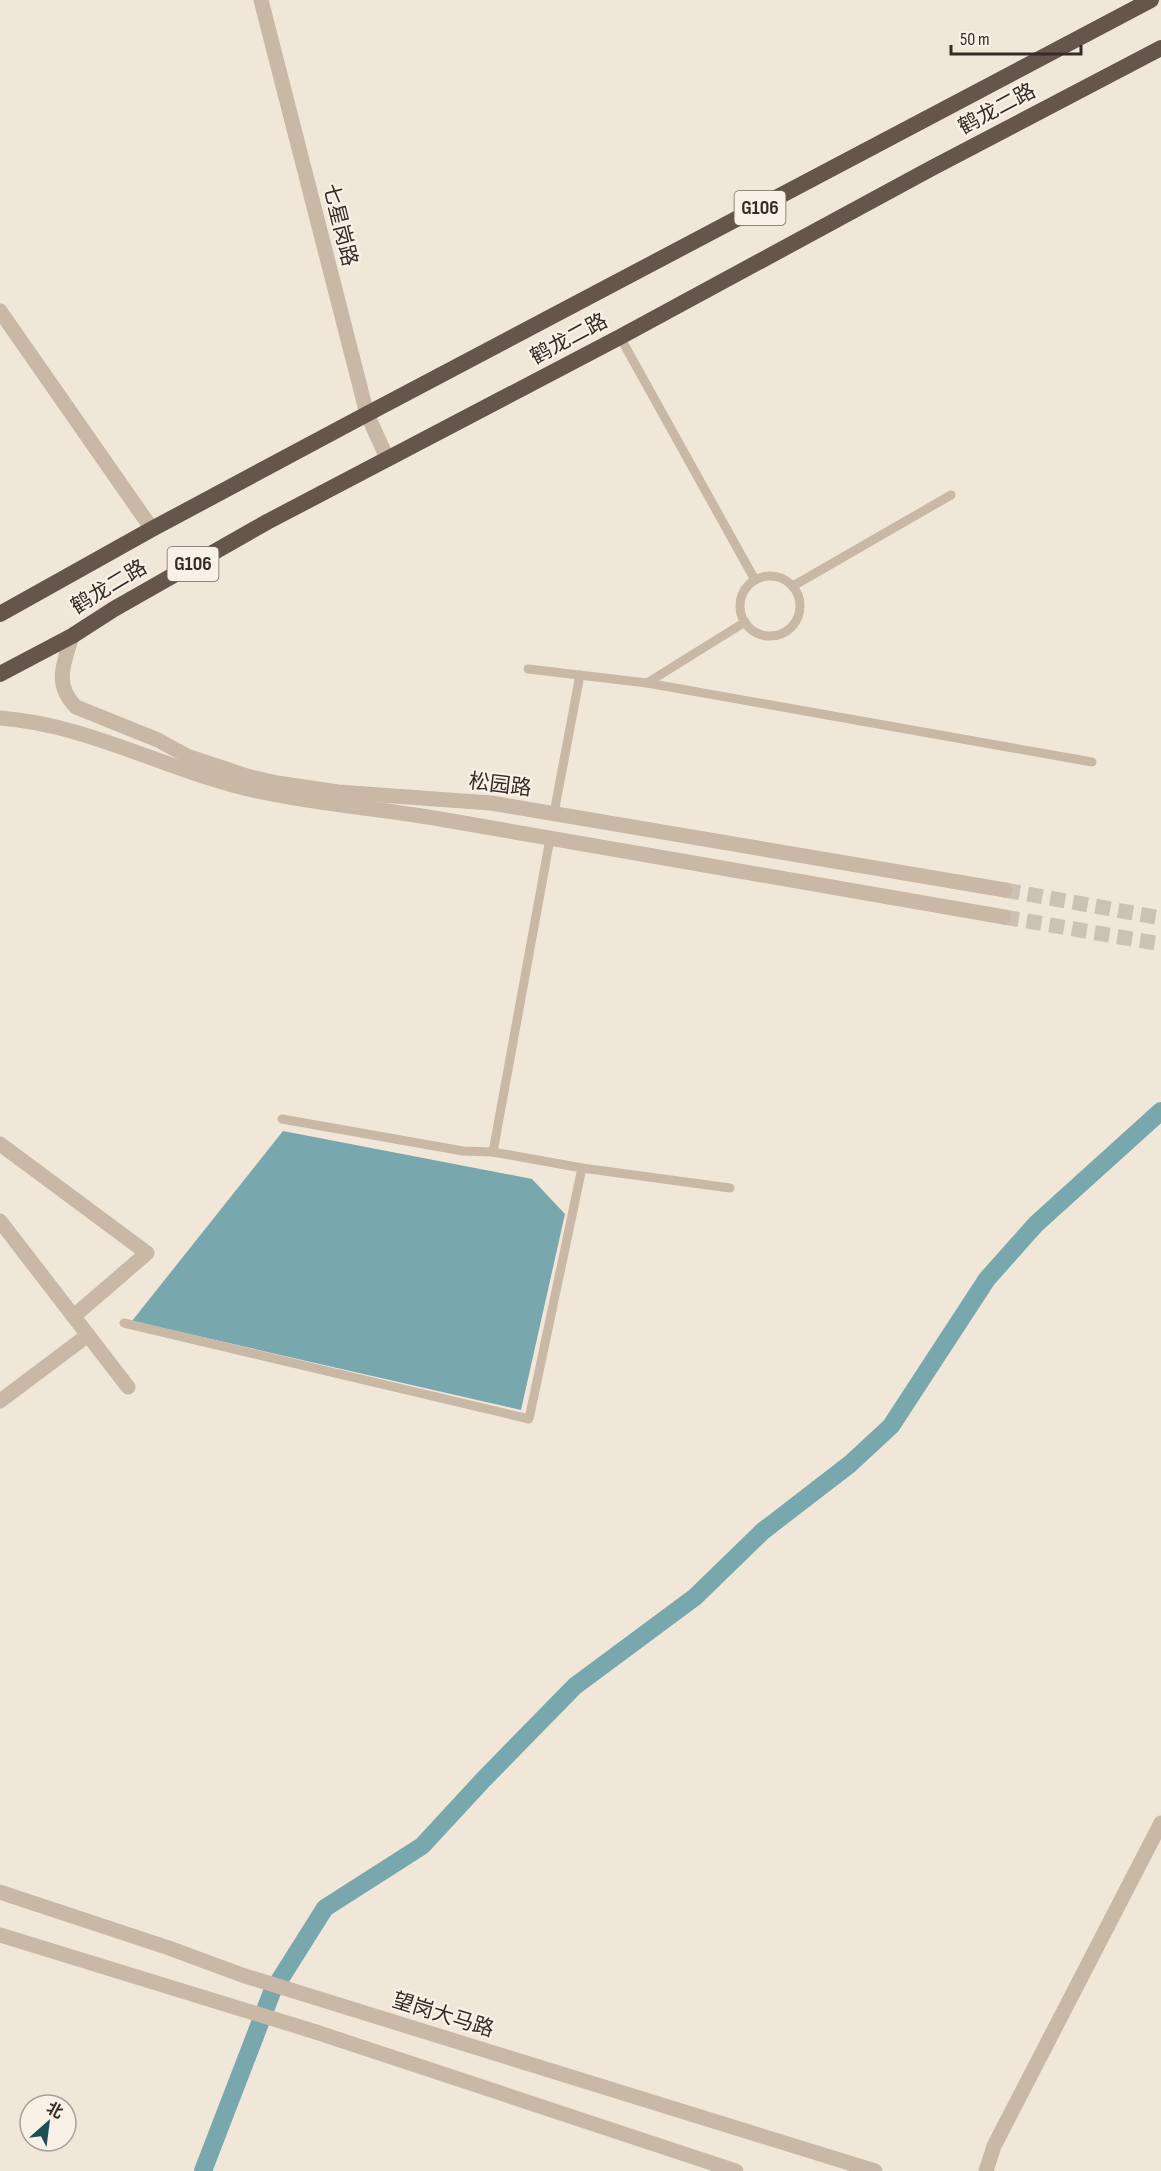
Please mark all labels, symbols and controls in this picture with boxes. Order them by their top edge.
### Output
scale bar [951,18,1082,56]
text: 50 m [960,29,990,50]
street label: 鹤龙二路 [954,78,1040,140]
street label: 七星岗路 [318,181,362,269]
road number: G106 [734,191,786,225]
street label: 鹤龙二路 [526,308,612,370]
road number: G106 [168,547,218,581]
street label: 鹤龙二路 [67,555,151,619]
street label: 松园路 [467,769,533,801]
street label: 望岗大马路 [389,1988,497,2042]
north arrow [18,2093,78,2153]
text: 北 [43,2099,66,2123]

